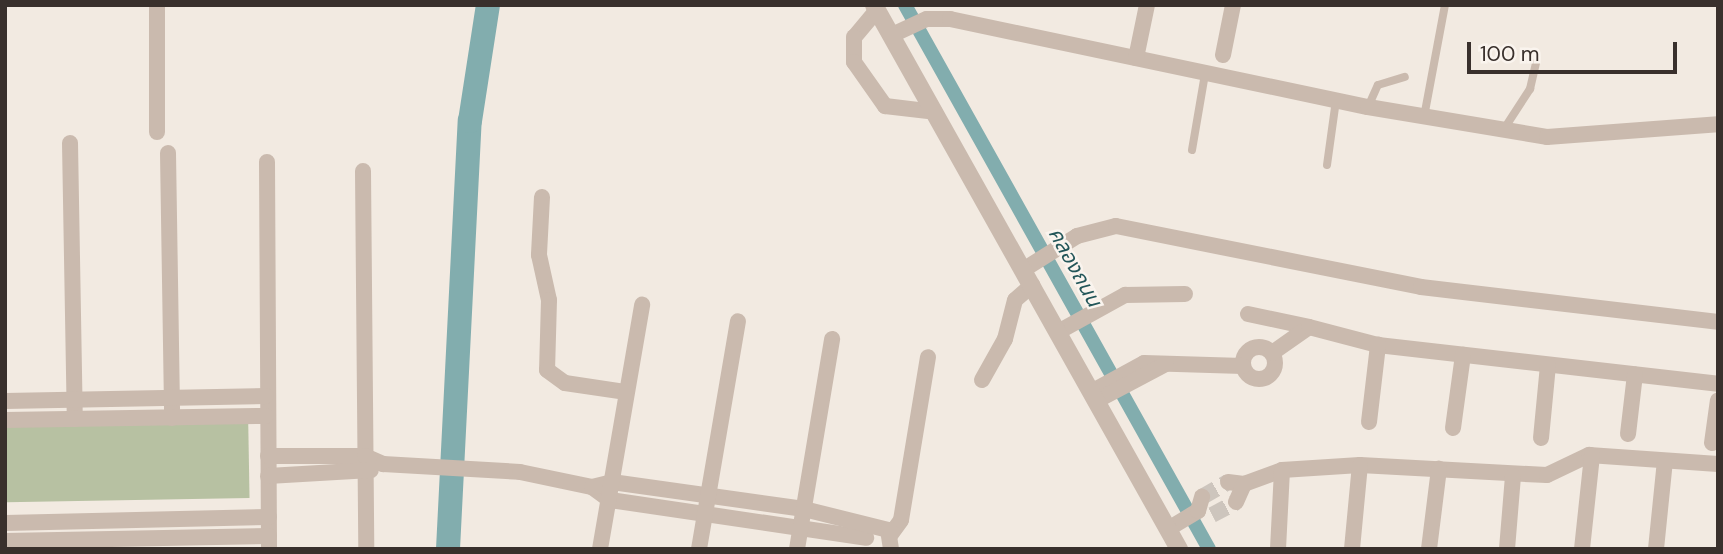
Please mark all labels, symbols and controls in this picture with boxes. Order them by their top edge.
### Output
scale bar [1471,28,1681,72]
text: 100 m [1480,40,1540,68]
water label: คลองถนน [1043,223,1107,311]

